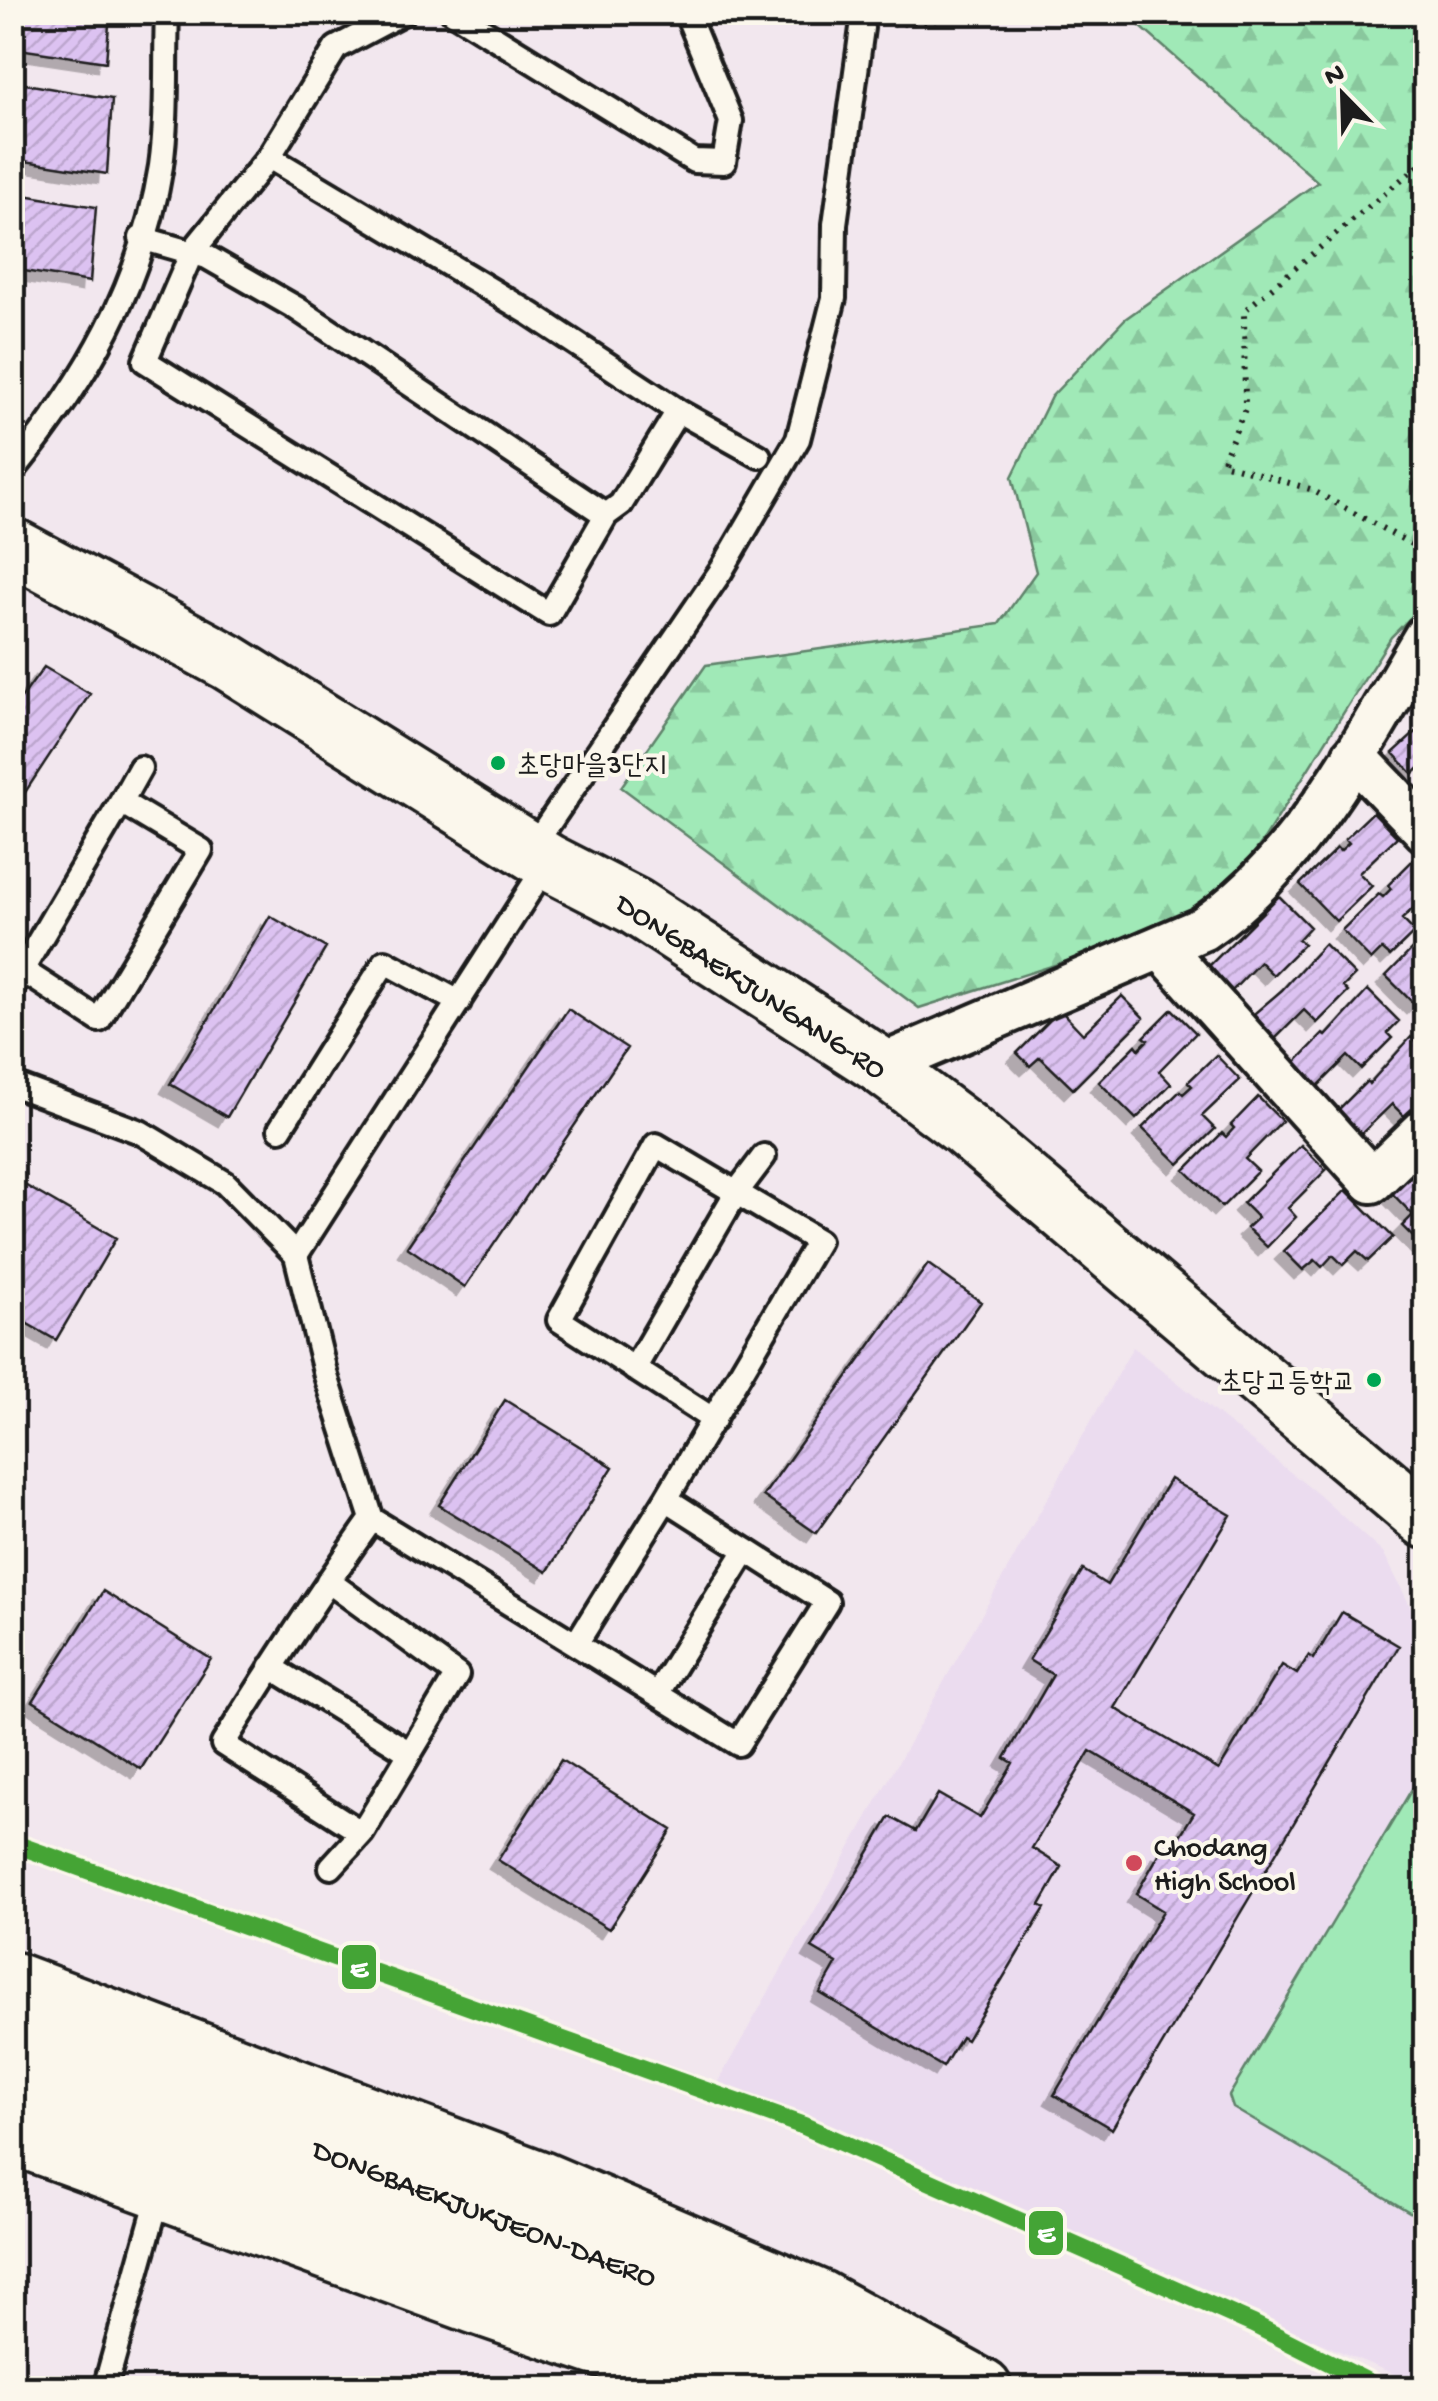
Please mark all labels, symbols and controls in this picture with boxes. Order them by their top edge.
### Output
north arrow [1293,45,1393,145]
text: N [1320,57,1350,95]
place label: 초당마을3단지 [517,751,667,784]
marker: 초당마을3단지 [488,753,508,773]
street label: DONGBAEKJUNGANG-RO [606,887,891,1089]
place label: 초당고등학교 [1220,1368,1355,1401]
marker: 초당고등학교 [1364,1370,1384,1390]
place label: Chodang High School [1154,1833,1296,1902]
marker: Chodang High School [1123,1852,1145,1874]
line badge: E [340,1943,378,1991]
text: E [350,1955,369,1988]
street label: DONGBAEKJUKJEON-DAERO [305,2134,660,2298]
line badge: E [1027,2209,1065,2257]
text: E [1037,2220,1056,2253]

